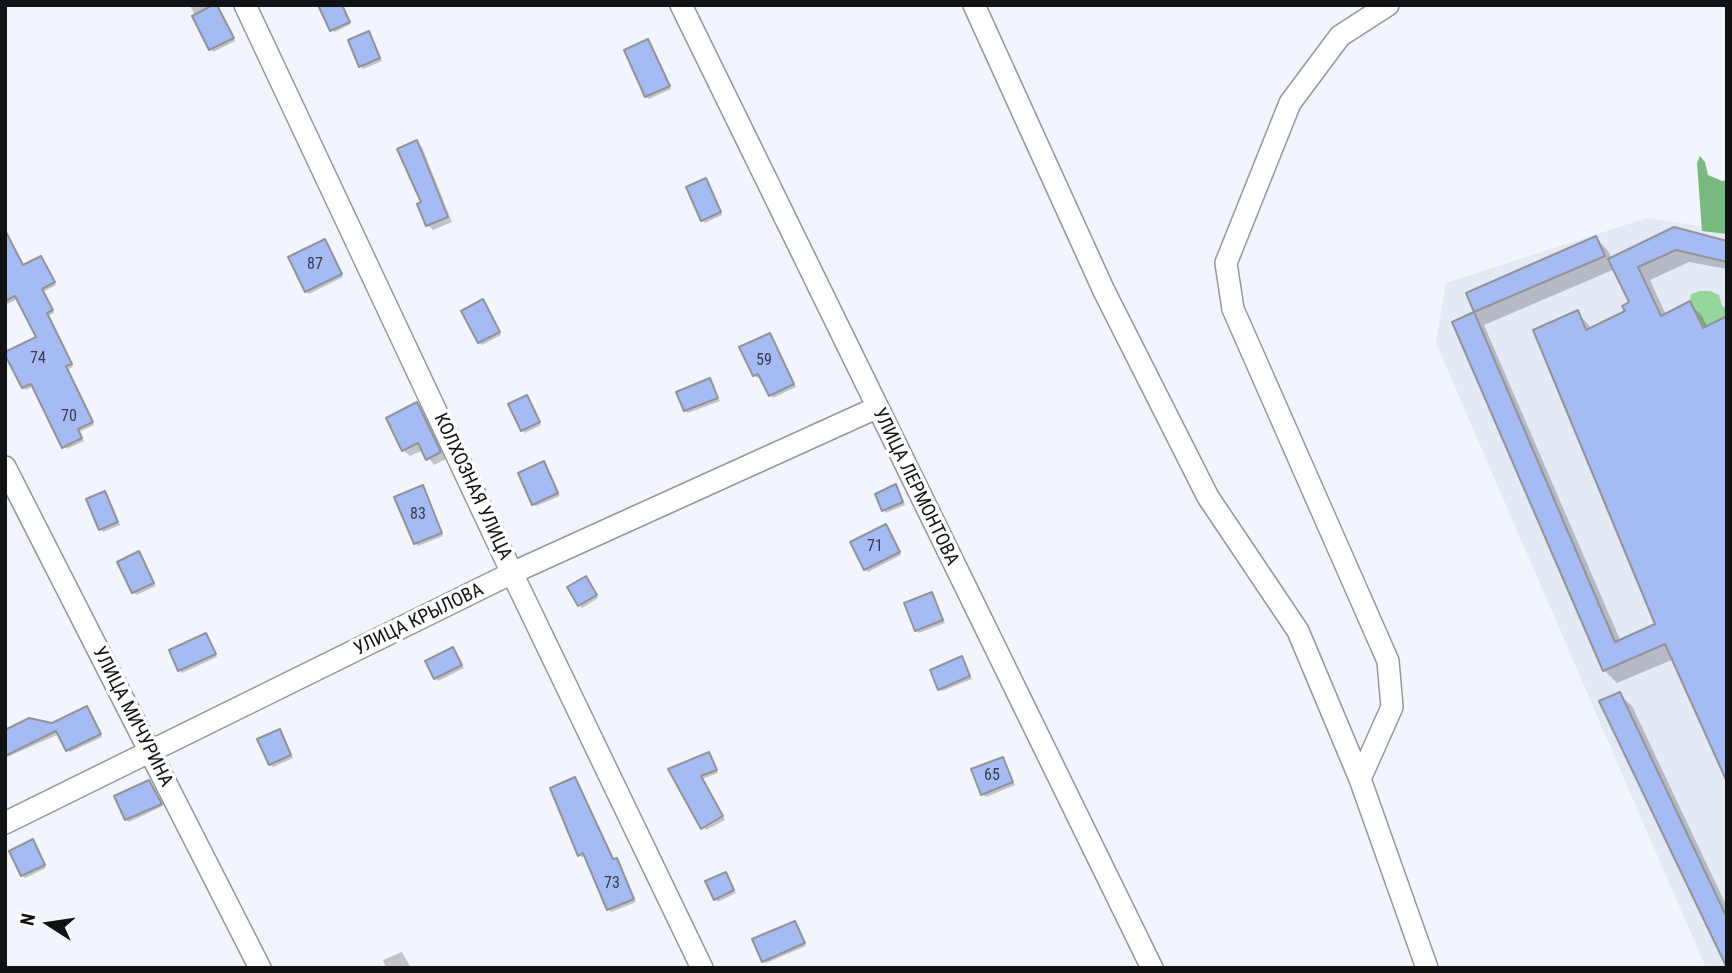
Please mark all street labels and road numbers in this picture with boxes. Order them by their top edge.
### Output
street label: УЛИЦА ЛЕРМОНТОВА [867,405,963,569]
street label: КОЛХОЗНАЯ УЛИЦА [428,410,516,564]
street label: УЛИЦА КРЫЛОВА [351,579,487,661]
street label: УЛИЦА МИЧУРИНА [87,643,177,791]

